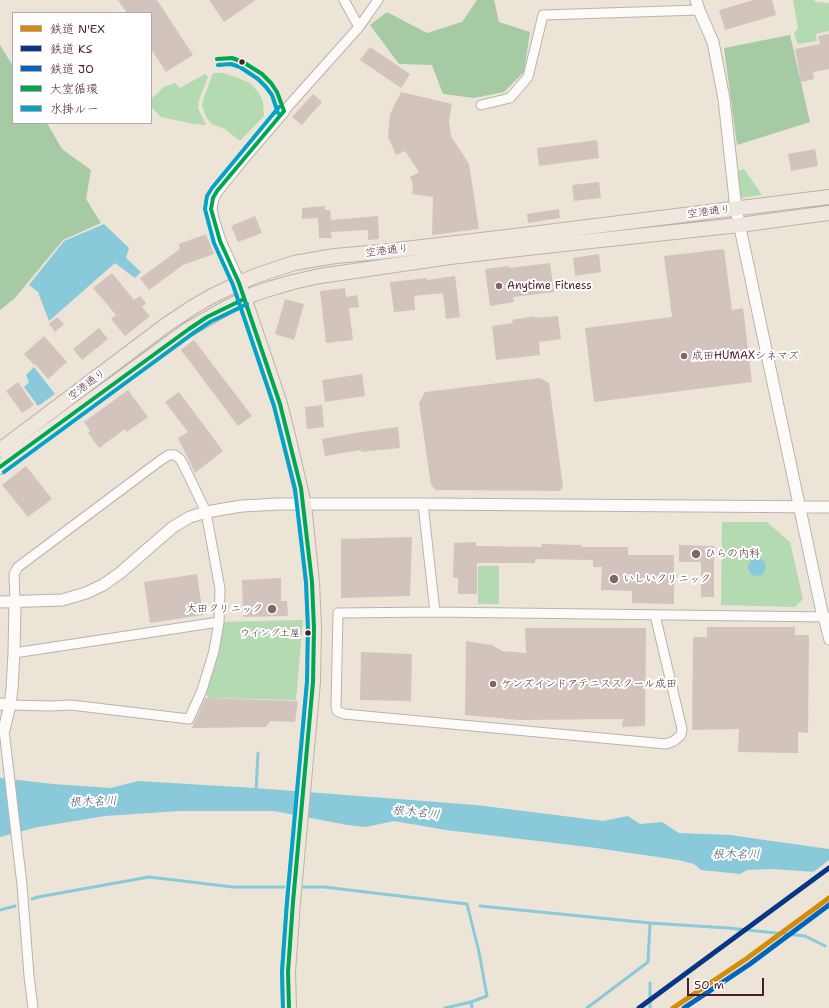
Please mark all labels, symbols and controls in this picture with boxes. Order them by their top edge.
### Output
legend [12,12,152,124]
text: 鉄道 N'EX [50,21,105,37]
text: 鉄道 KS [50,41,92,57]
unlabelled marker [237,57,247,67]
text: 鉄道 JO [50,61,94,77]
text: 大室循環 [50,81,98,97]
text: 水掛ルー [50,101,98,117]
street label: 空港通り [686,203,732,221]
street label: 空港通り [364,242,410,260]
place label: Anytime Fitness [507,279,592,293]
marker: Anytime Fitness [494,281,504,291]
place label: 成田HUMAXシネマズ [692,349,799,363]
marker: 成田HUMAXシネマズ [679,351,689,361]
street label: 空港通り [65,366,109,404]
place label: ひらの内科 [705,547,760,561]
marker: ひらの内科 [690,548,702,560]
place label: いしいクリニック [623,572,711,586]
marker: いしいクリニック [608,573,620,585]
place label: 大田クリニック [186,602,263,616]
marker: 大田クリニック [266,603,278,615]
place label: ウイング土屋 [240,627,300,639]
marker: ウイング土屋 [303,628,313,638]
place label: ケンズインドアテニススクール成田 [501,677,677,691]
marker: ケンズインドアテニススクール成田 [488,679,498,689]
water label: 根木名川 [69,794,117,810]
water label: 根木名川 [391,803,441,823]
water label: 根木名川 [712,848,760,862]
scale bar [689,970,766,996]
text: 50 m [694,977,724,993]

